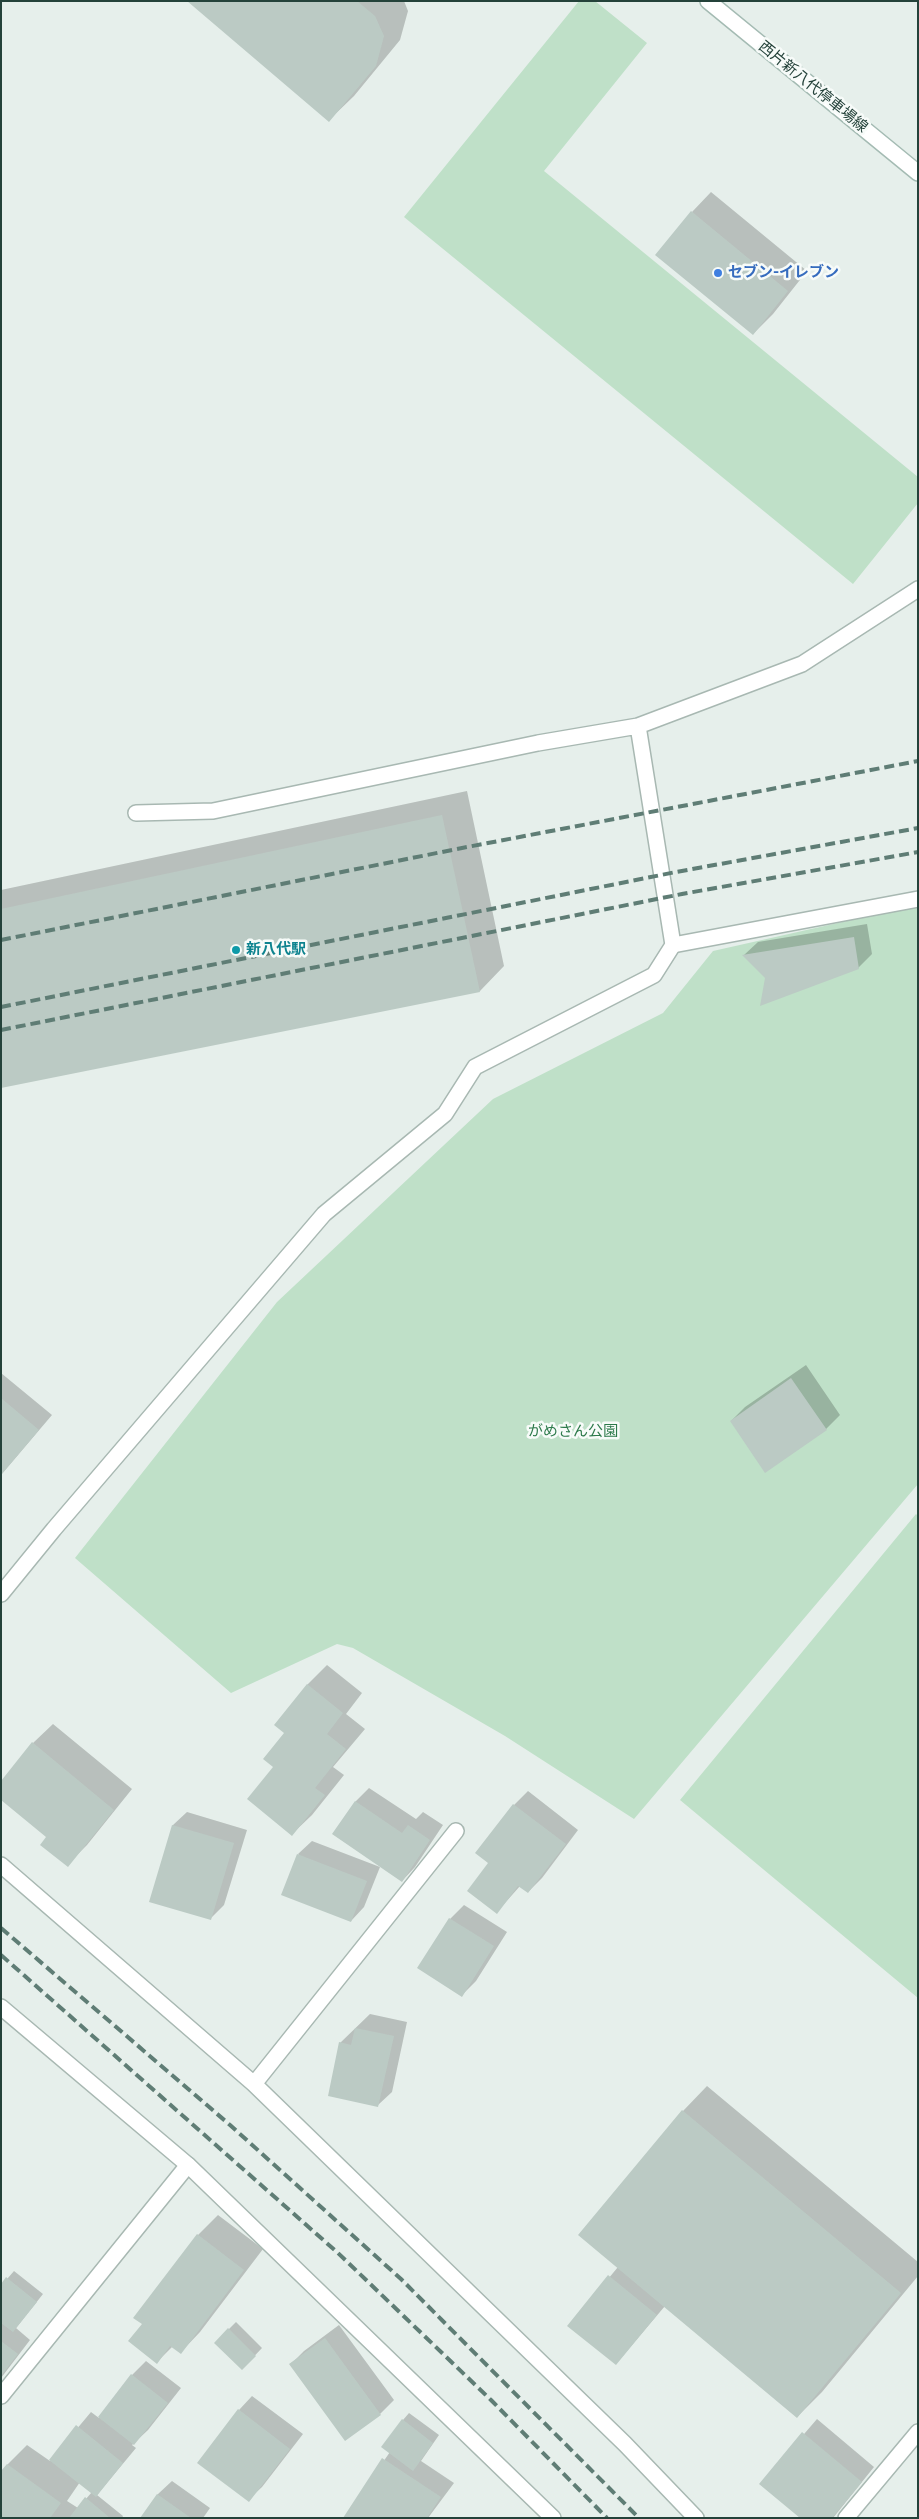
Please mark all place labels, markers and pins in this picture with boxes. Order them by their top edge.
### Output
place label: セブン-イレブン [728,264,839,282]
marker: セブン-イレブン [712,267,724,279]
place label: 新八代駅 [246,941,306,959]
marker: 新八代駅 [230,944,242,956]

